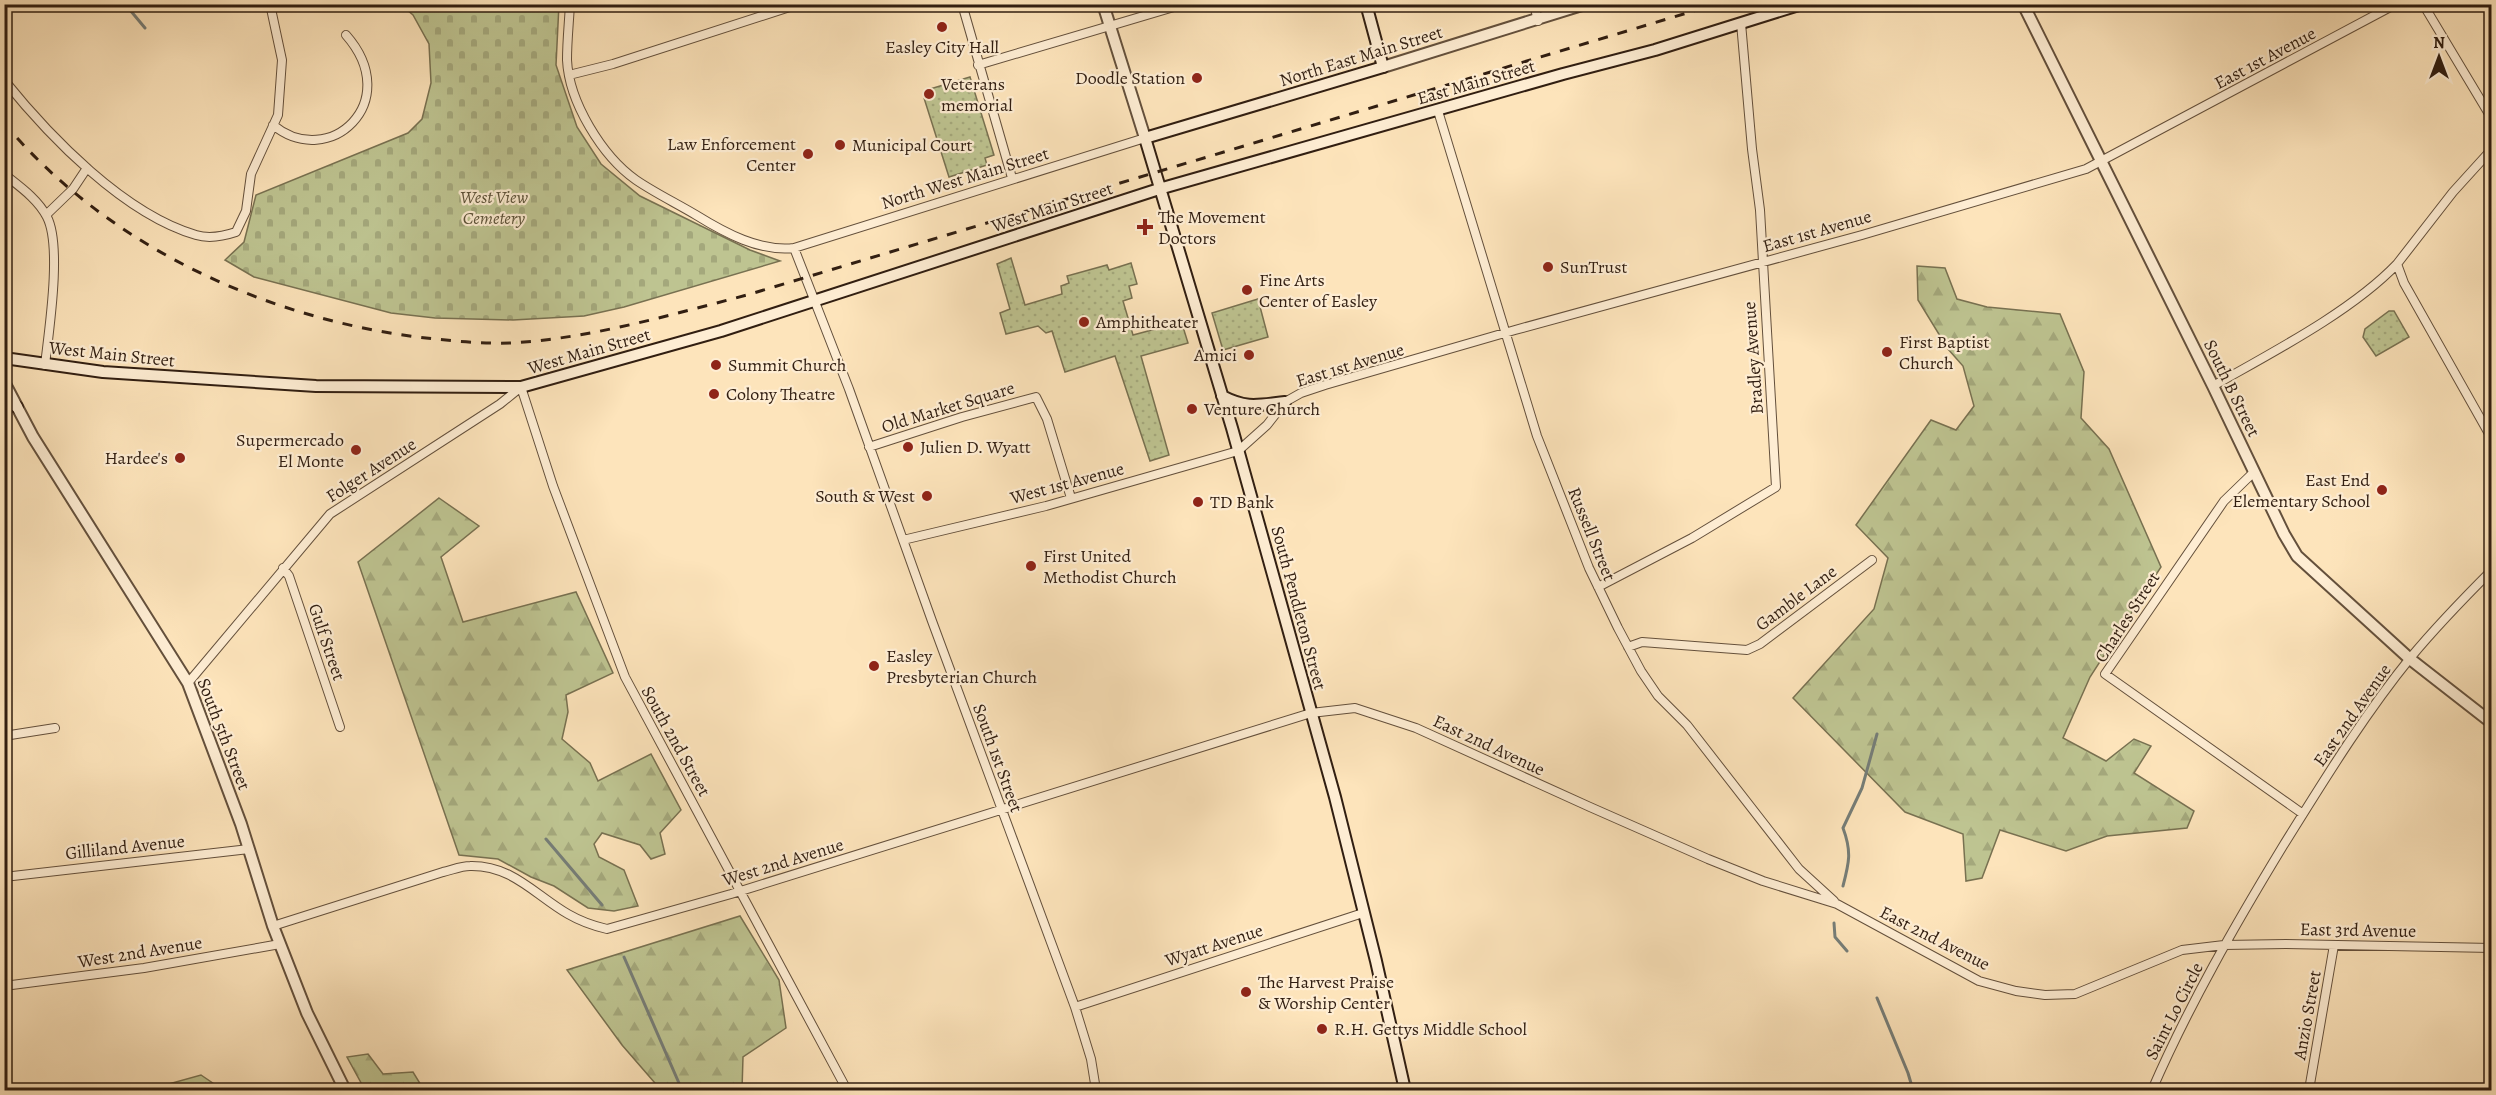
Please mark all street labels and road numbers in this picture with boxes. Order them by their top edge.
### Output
street label: North East Main Street [1277,20,1445,92]
street label: East 1st Avenue [2210,21,2320,95]
street label: East Main Street [1414,54,1538,110]
street label: North West Main Street [879,142,1051,214]
street label: West Main Street [989,177,1115,237]
street label: East 1st Avenue [1760,204,1874,258]
street label: Bradley Avenue [1737,301,1769,415]
street label: West Main Street [524,322,653,380]
street label: West Main Street [47,335,176,373]
street label: South B Street [2198,335,2266,441]
street label: East 1st Avenue [1293,337,1407,393]
street label: Old Market Square [879,375,1017,439]
street label: Folger Avenue [321,432,421,508]
street label: West 1st Avenue [1007,456,1126,510]
street label: Russell Street [1562,483,1622,585]
street label: South Pendleton Street [1266,523,1332,693]
street label: Gamble Lane [1751,560,1841,636]
street label: Charles Street [2089,567,2165,667]
street label: Gulf Street [303,600,351,684]
street label: East 2nd Avenue [2308,659,2396,771]
street label: South 5th Street [192,675,256,793]
street label: South 2nd Street [636,681,716,801]
street label: South 1st Street [967,700,1029,816]
street label: East 2nd Avenue [1429,709,1549,781]
street label: Gilliland Avenue [64,829,186,865]
street label: West 2nd Avenue [719,832,847,892]
street label: East 2nd Avenue [1876,900,1994,976]
street label: East 3rd Avenue [2300,917,2416,943]
street label: Wyatt Avenue [1161,918,1266,972]
street label: West 2nd Avenue [75,930,204,974]
street label: Saint Lo Circle [2139,958,2209,1064]
street label: Anzio Street [2287,968,2327,1062]

